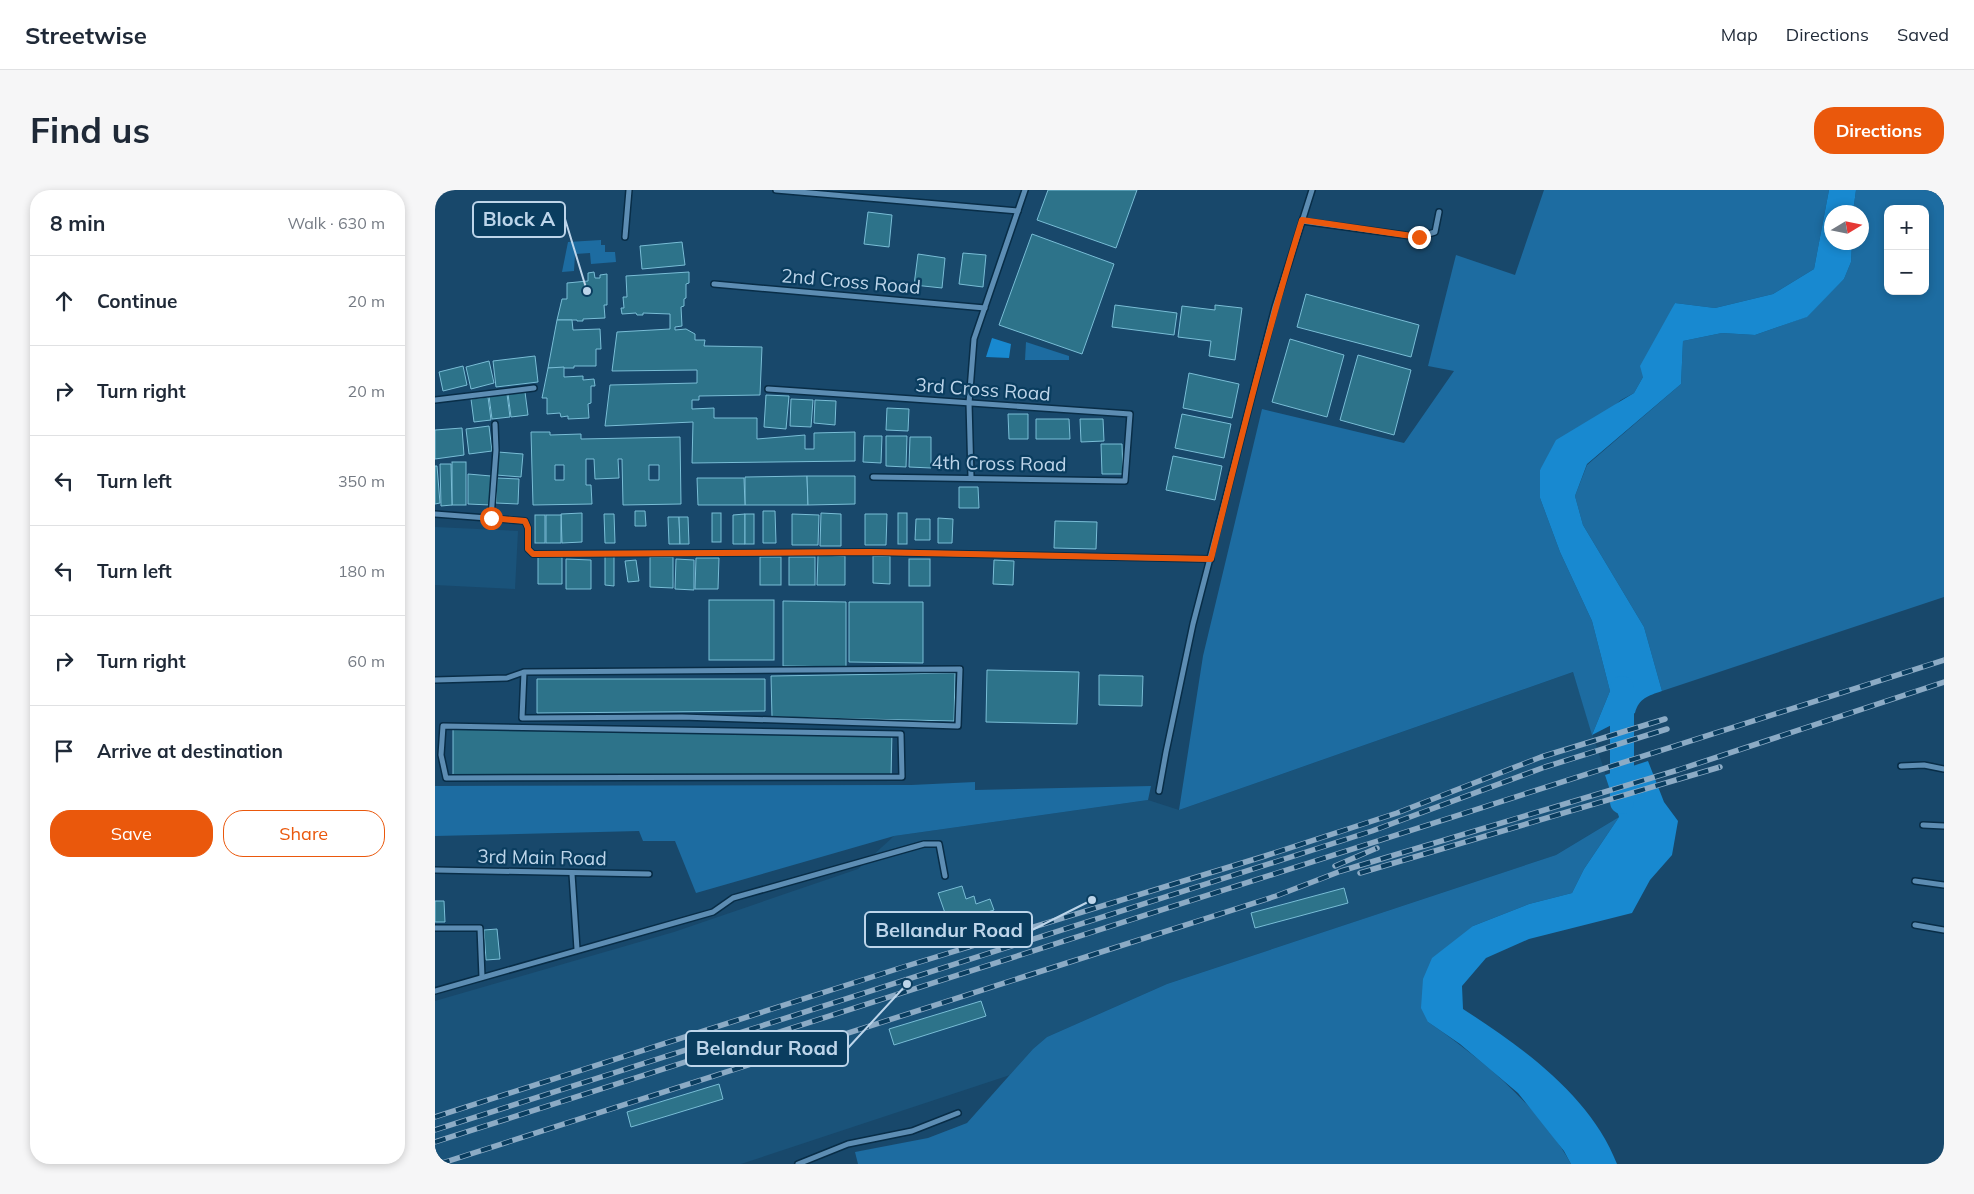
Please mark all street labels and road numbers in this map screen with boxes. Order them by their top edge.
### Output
street label: 2nd Cross Road [780,263,922,299]
street label: 3rd Cross Road [915,372,1051,406]
street label: 4th Cross Road [931,450,1067,476]
street label: 3rd Main Road [477,844,607,870]

